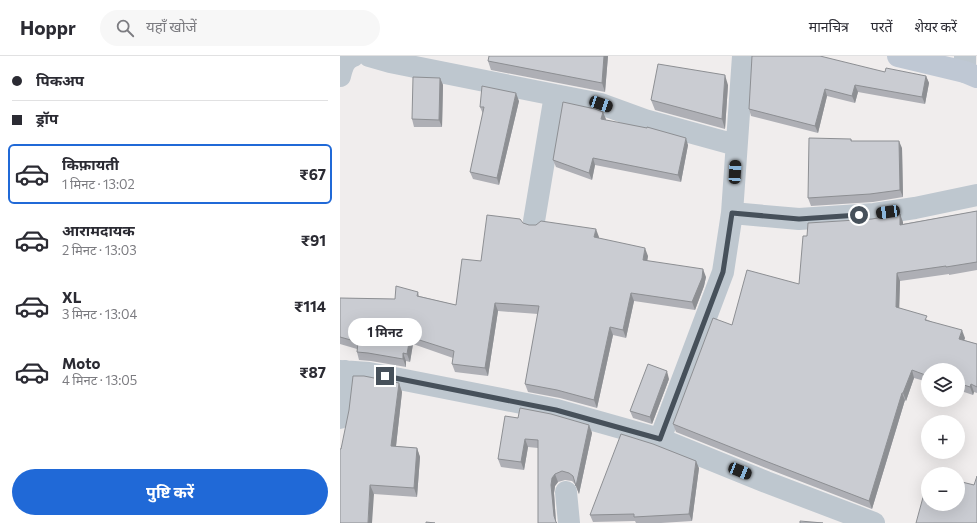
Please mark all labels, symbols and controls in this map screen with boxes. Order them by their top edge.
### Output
search box [100,10,380,46]
text: Hoppr [20,16,76,39]
icon: search [114,17,136,39]
text: यहाँ खोजें [146,17,197,35]
text: मानचित्र [809,18,849,35]
text: परतें [871,18,892,35]
text: शेयर करें [914,18,957,35]
text: पिकअप [36,71,84,89]
car [588,94,614,114]
text: ड्रॉप [36,109,58,127]
text: किफ़ायती [62,155,119,173]
icon: car [14,156,50,192]
car [728,160,742,184]
text: ₹67 [299,165,326,183]
text: 1 मिनट · 13:02 [62,176,135,192]
car [875,204,901,220]
route start [850,206,868,224]
text: आरामदायक [62,221,135,239]
icon: car [14,222,50,258]
text: ₹91 [301,231,326,249]
text: 2 मिनट · 13:03 [62,242,137,258]
icon: car [14,288,50,324]
text: XL [62,288,81,306]
text: ₹114 [294,297,326,315]
text: 3 मिनट · 13:04 [62,306,137,322]
callout: 1 मिनट [348,318,422,346]
text: 1 मिनट [367,324,403,340]
icon: car [14,354,50,390]
text: Moto [62,354,101,372]
text: ₹87 [299,363,326,381]
map controls [921,363,965,511]
button: layers [921,363,965,407]
route end [376,367,394,385]
text: 4 मिनट · 13:05 [62,372,137,388]
button: + [921,415,965,459]
car [727,461,753,481]
button: − [921,467,965,511]
button: पुष्टि करें [12,469,328,515]

